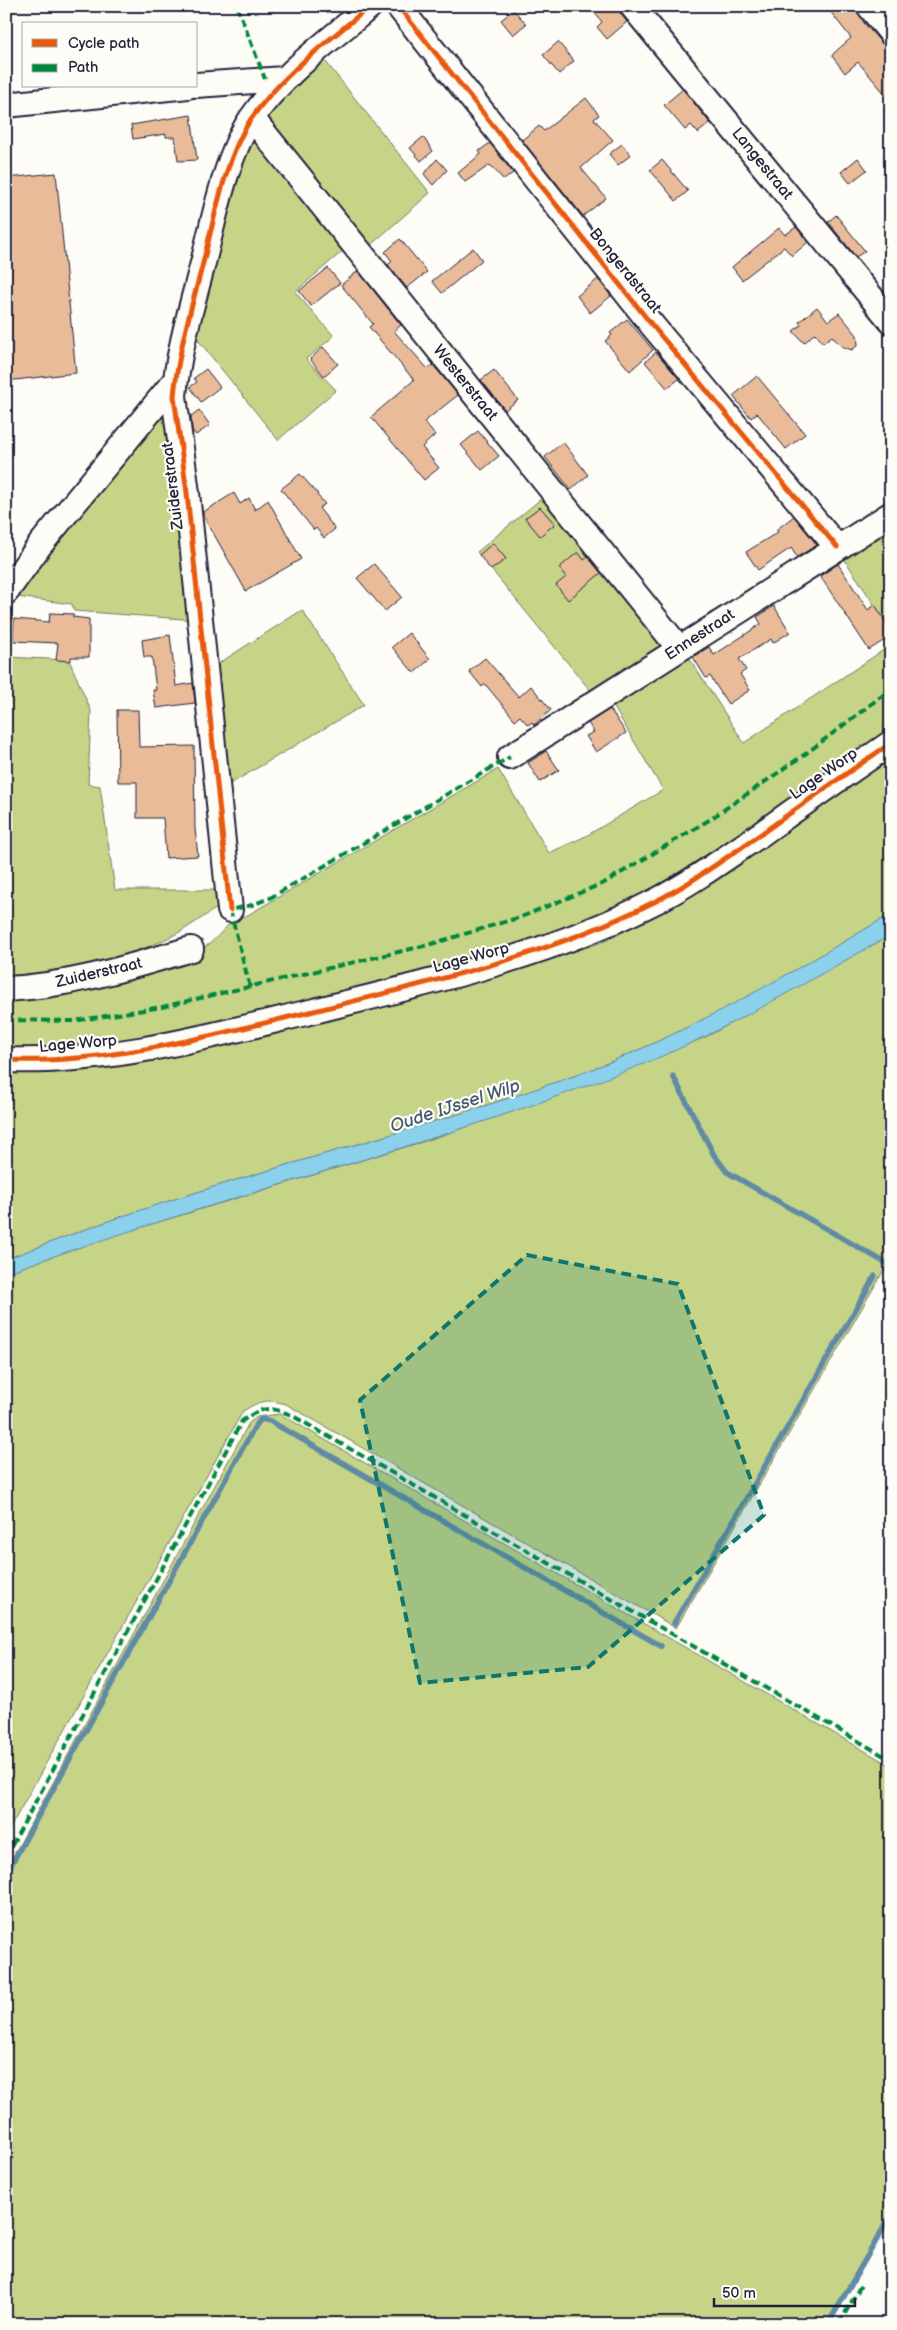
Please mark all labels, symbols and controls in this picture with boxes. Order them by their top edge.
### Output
legend [22,22,198,88]
text: Cycle path [68,34,139,53]
text: Path [68,58,98,77]
street label: Langestraat [727,124,797,204]
street label: Bongerdstraat [585,225,665,317]
street label: Westerstraat [429,341,501,425]
street label: Zuiderstraat [158,441,188,532]
street label: Ennestraat [662,605,739,665]
street label: Lage Worp [787,744,861,804]
street label: Lage Worp [431,939,511,977]
street label: Zuiderstraat [53,954,144,992]
street label: Lage Worp [38,1031,118,1057]
water label: Oude IJssel Wilp [387,1075,523,1137]
scale bar [714,2275,856,2307]
text: 50 m [722,2284,756,2303]

